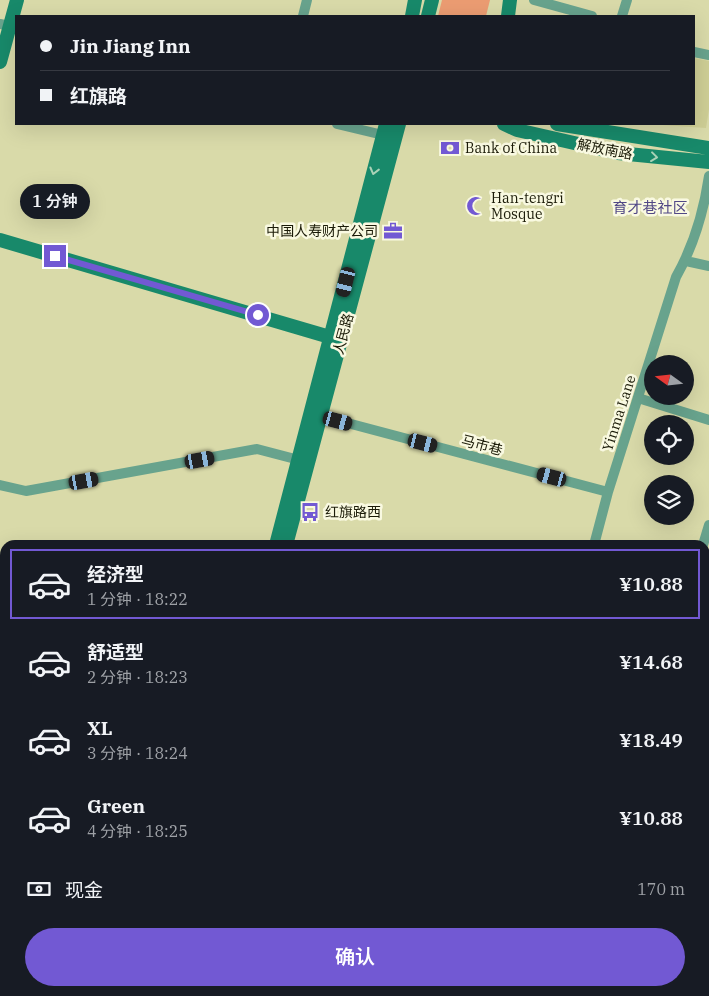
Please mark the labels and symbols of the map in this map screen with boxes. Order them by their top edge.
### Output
street label: 解放南路 [576,135,634,163]
bank icon: Bank of China [439,137,461,159]
place label: Bank of China [465,139,557,157]
one-way arrow [650,151,658,162]
one-way arrow [369,167,379,175]
callout: 1 分钟 [20,184,90,218]
place label: Han-tengri Mosque [491,189,564,223]
mosque icon: Han-tengri Mosque [465,195,487,217]
district label: 育才巷社区 [612,198,688,217]
office icon: 中国人寿财产公司 [382,220,404,242]
place label: 中国人寿财产公司 [266,222,378,240]
route end [44,245,66,267]
car [335,266,356,298]
route start [247,304,269,326]
street label: 人民路 [329,311,357,357]
north arrow [644,355,694,405]
street label: Yinma Lane [598,373,640,453]
car [321,410,354,432]
street label: 马市巷 [459,431,505,459]
car [406,432,439,454]
car [183,450,216,470]
car [535,466,568,488]
car [67,471,100,491]
bus stop icon: 红旗路西 [299,501,321,523]
place label: 红旗路西 [325,503,381,521]

